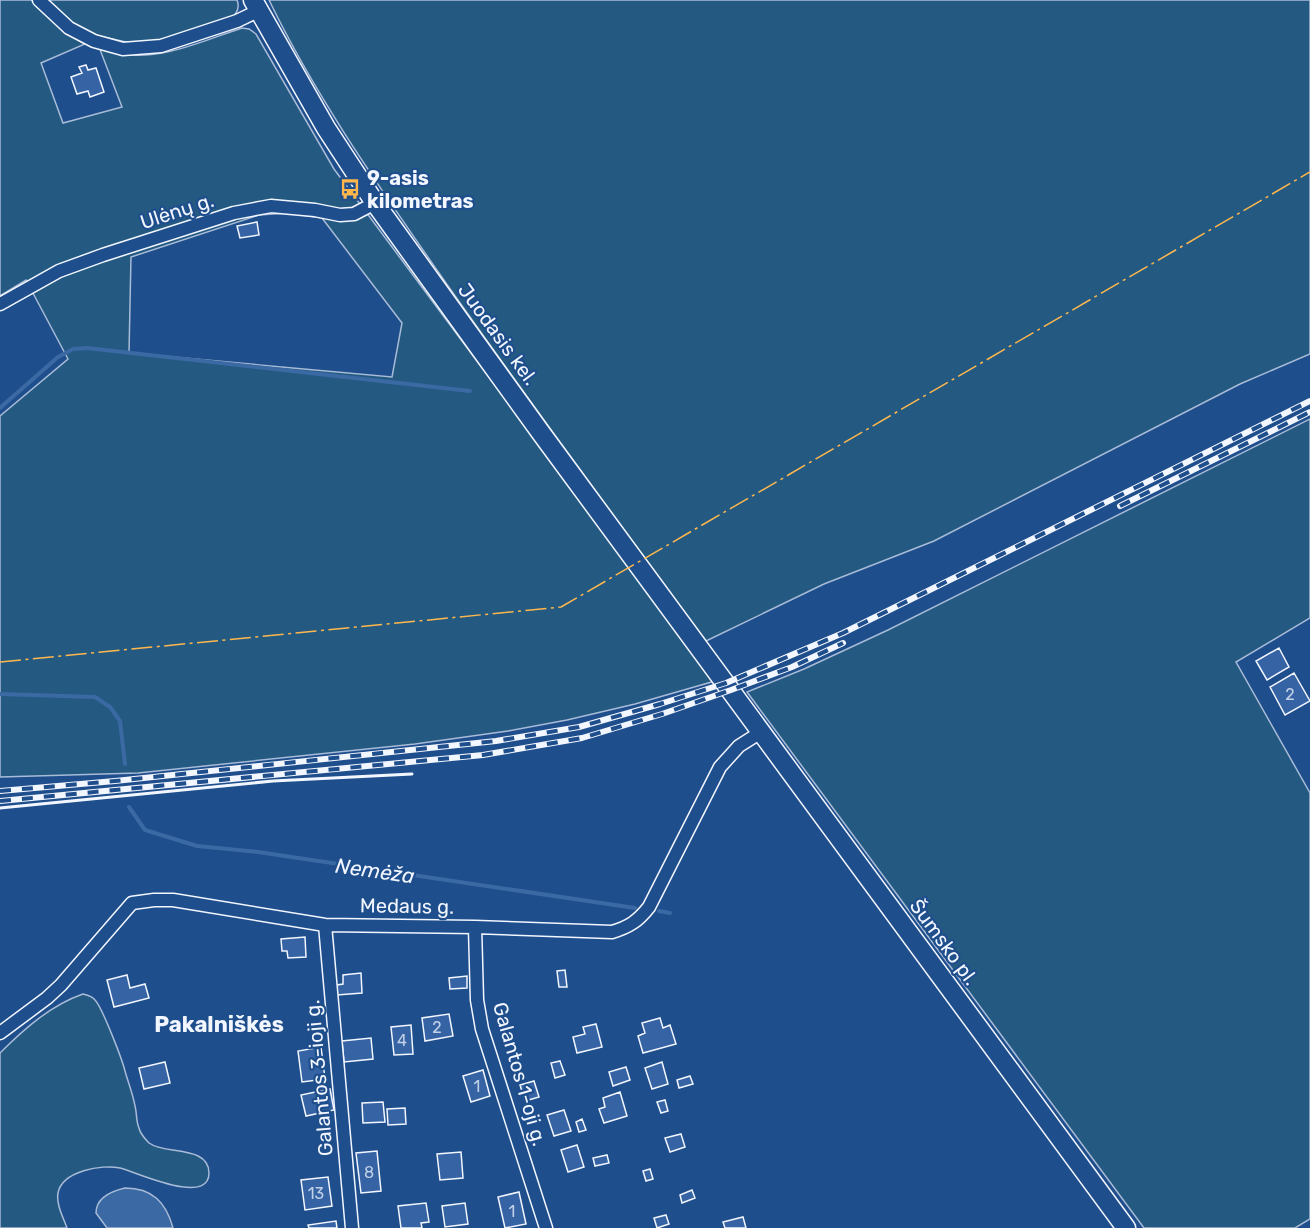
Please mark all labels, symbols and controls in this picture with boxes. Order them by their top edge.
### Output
place label: 9-asis kilometras [367,166,474,213]
bus stop icon: 9-asis kilometras [338,177,362,201]
street label: Ulėnų g. [137,188,217,234]
street label: Juodasis kel. [453,278,543,390]
house number: 2 [1285,685,1295,704]
water label: Nemėža [334,853,416,888]
street label: Medaus g. [360,893,454,919]
street label: Šumsko pl. [905,894,983,990]
street label: Galantos 3-ioji g. [300,999,338,1157]
street label: Galantos 1-oji g. [488,999,552,1149]
district label: Pakalniškės [154,1011,284,1038]
house number: 2 [432,1018,442,1037]
house number: 4 [397,1031,407,1050]
house number: 1 [474,1077,480,1096]
house number: 8 [364,1163,374,1182]
house number: 13 [308,1184,324,1203]
house number: 1 [509,1202,515,1221]

